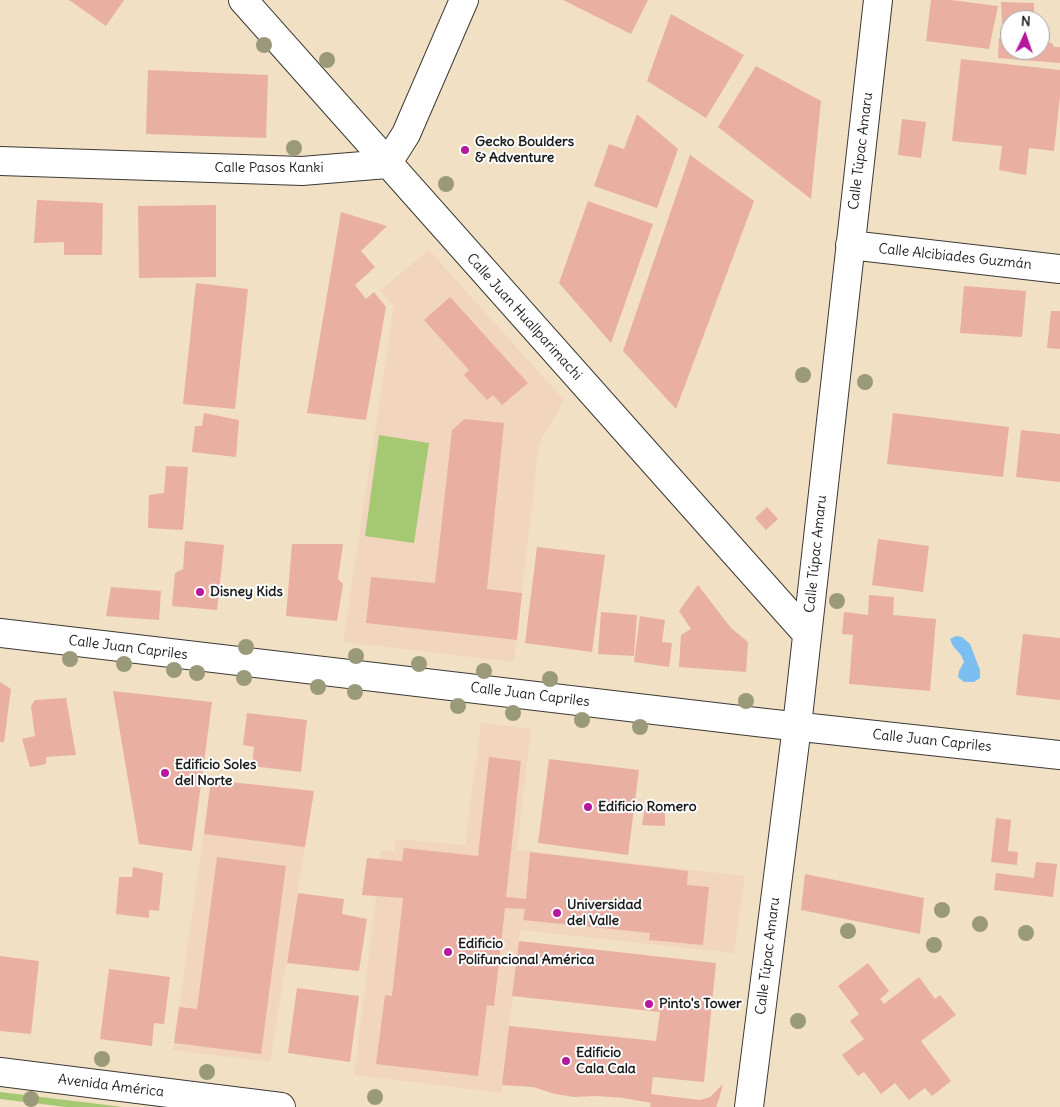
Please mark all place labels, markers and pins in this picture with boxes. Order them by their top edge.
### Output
place label: Gecko Boulders & Adventure [475,134,574,166]
marker: Gecko Boulders & Adventure [459,144,471,156]
place label: Disney Kids [210,584,283,600]
marker: Disney Kids [194,586,206,598]
place label: Edificio Soles del Norte [175,757,256,790]
marker: Edificio Soles del Norte [159,767,171,779]
place label: Edificio Romero [598,799,697,815]
marker: Edificio Romero [582,801,594,813]
place label: Universidad del Valle [567,897,642,930]
marker: Universidad del Valle [551,907,563,919]
place label: Edificio Polifuncional América [458,936,594,969]
marker: Edificio Polifuncional América [442,946,454,958]
place label: Pinto's Tower [659,996,742,1012]
marker: Pinto's Tower [643,998,655,1010]
place label: Edificio Cala Cala [576,1045,636,1078]
marker: Edificio Cala Cala [560,1055,572,1067]

